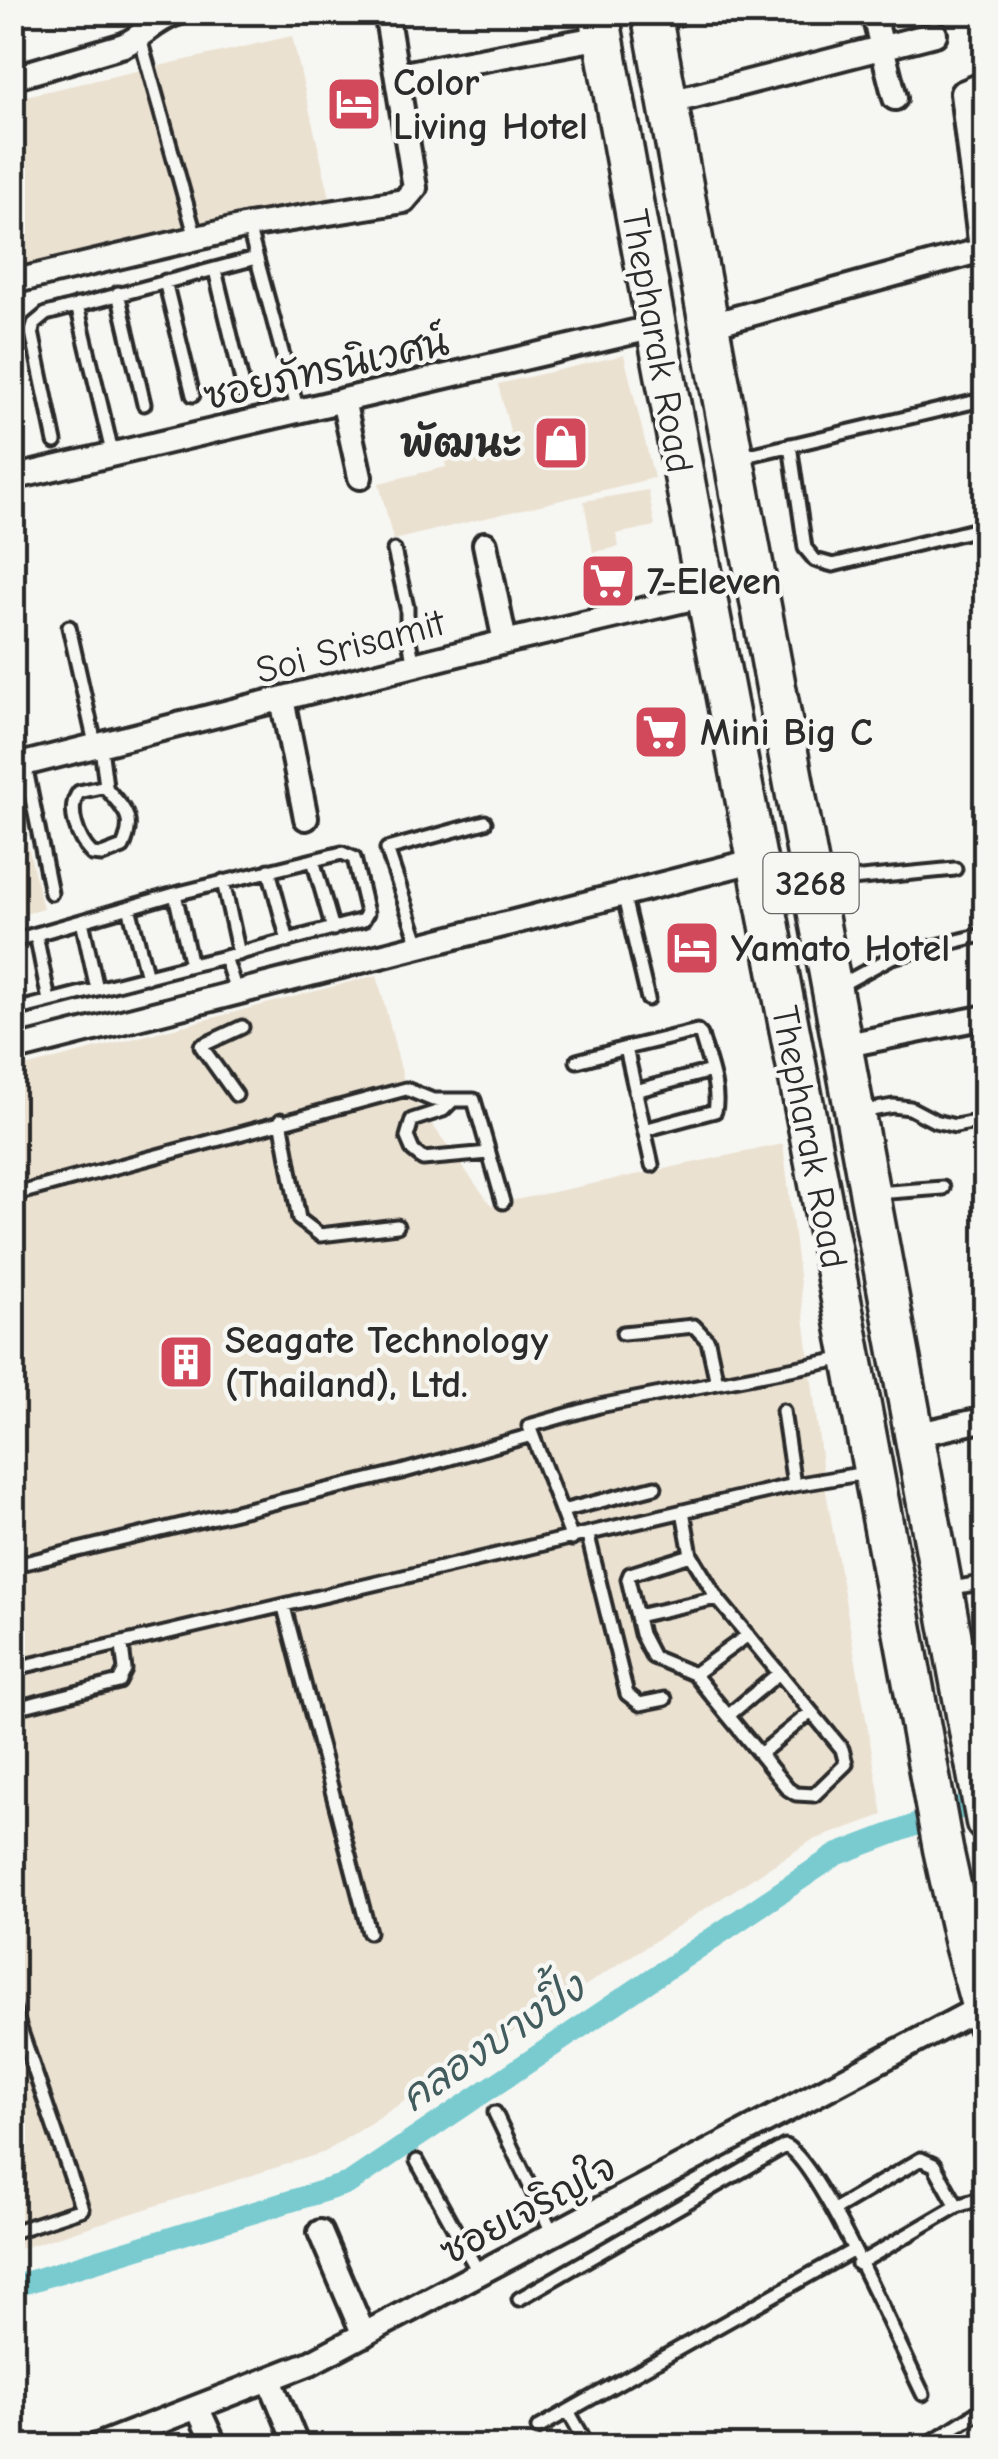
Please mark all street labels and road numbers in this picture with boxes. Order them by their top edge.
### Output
street label: Thepharak Road [612,206,702,476]
street label: ซอยภัทรนิเวศน์ [199,318,453,419]
street label: Soi Srisamit [251,600,450,693]
road number: 3268 [764,853,858,913]
street label: Thepharak Road [762,1002,856,1272]
street label: ซอยเจริญใจ [432,2143,624,2274]

